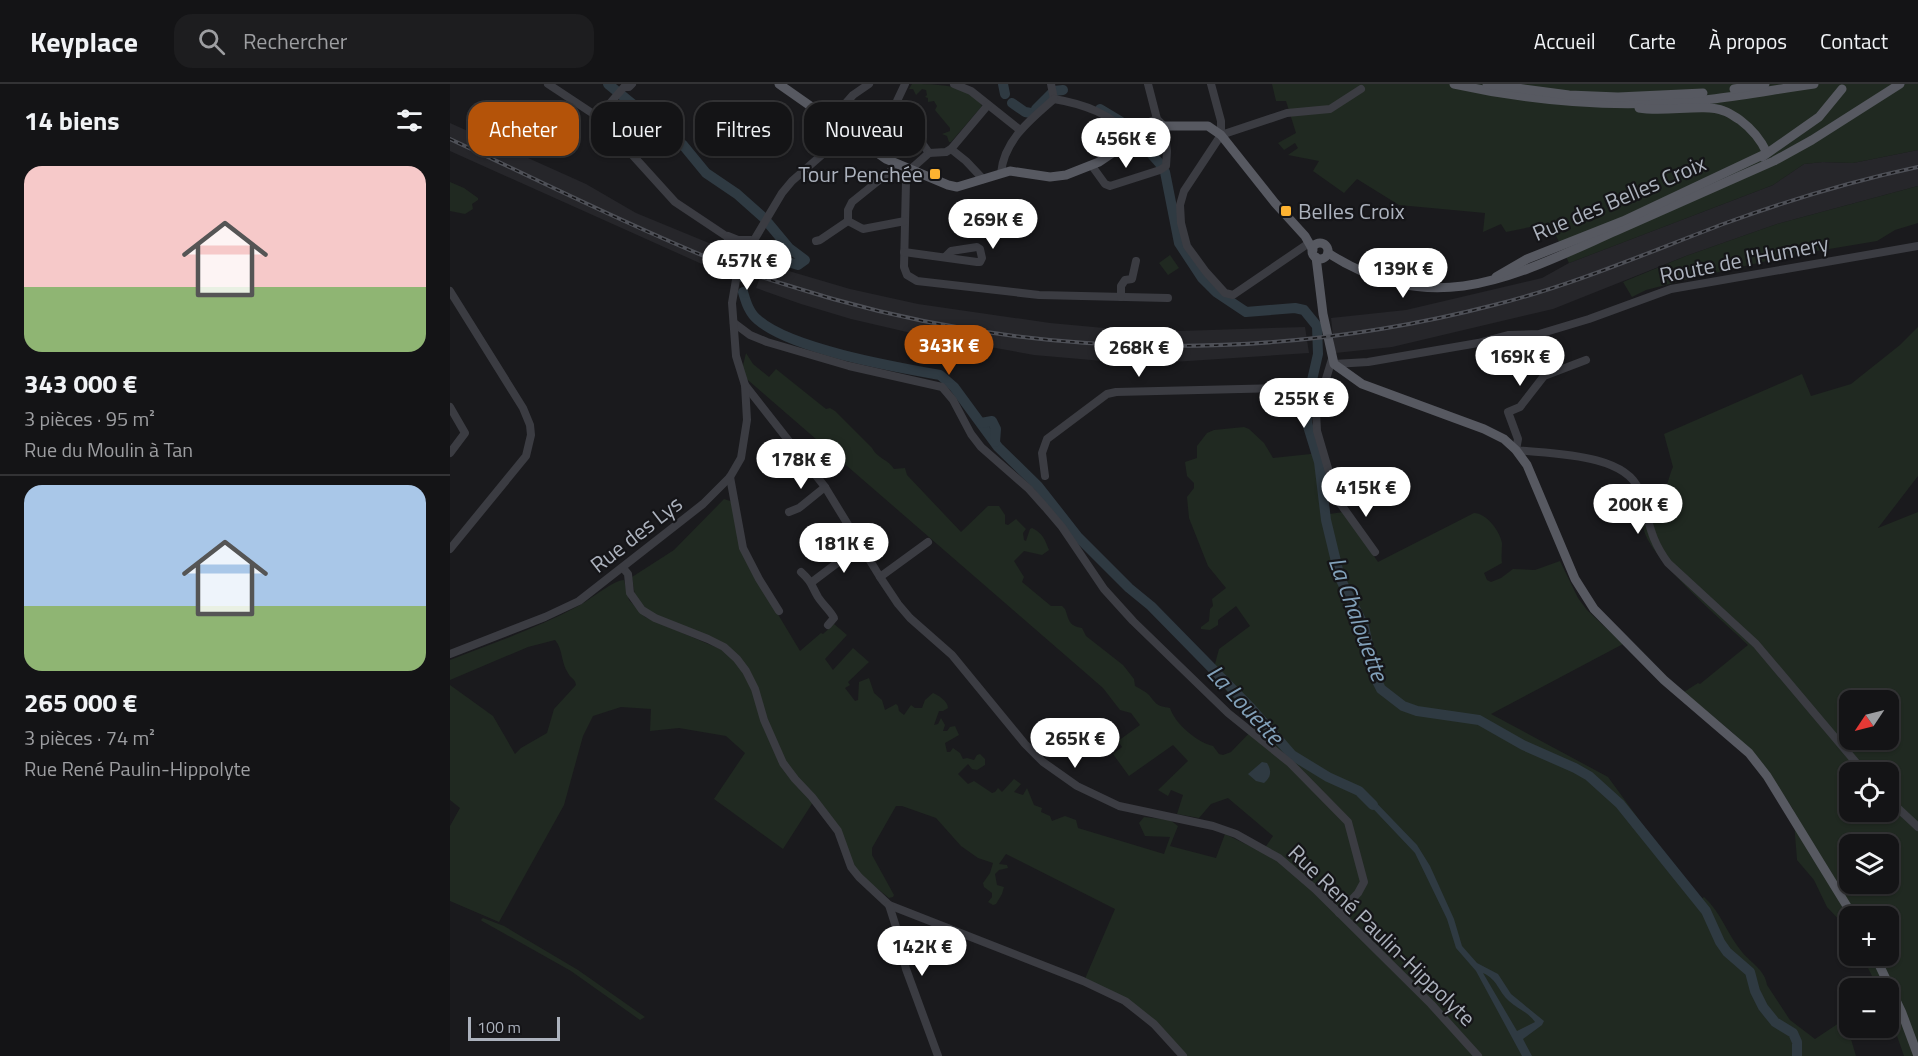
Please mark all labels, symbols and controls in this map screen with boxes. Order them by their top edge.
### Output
search box [174,14,594,68]
text: Keyplace [30,20,138,63]
text: Rechercher [243,24,347,58]
icon: search [195,25,228,58]
text: Accueil [1534,25,1596,57]
text: Carte [1629,25,1676,57]
text: À propos [1709,25,1787,57]
text: Contact [1820,25,1888,57]
text: 14 biens [24,101,120,140]
chip: Acheter [468,102,579,156]
chip: Louer [591,102,683,156]
chip: Filtres [695,102,792,156]
chip: Nouveau [804,102,925,156]
icon: filters [393,104,426,137]
pin: 456K € [1077,118,1175,169]
text: 456K € [1095,122,1157,153]
street label: Rue des Belles Croix [1527,146,1711,250]
place label: Tour Penchée [798,157,923,191]
marker: Tour Penchée [928,167,942,181]
place label: Belles Croix [1298,194,1405,228]
pin: 269K € [944,199,1042,250]
text: 269K € [962,203,1024,234]
marker: Belles Croix [1279,204,1293,218]
icon: home [171,205,279,313]
street label: Route de l'Humery [1656,226,1832,292]
pin: 457K € [698,240,796,291]
text: 457K € [716,244,778,275]
pin: 139K € [1354,248,1452,299]
text: 139K € [1372,252,1434,283]
pin: 343K € [900,325,998,376]
pin: 268K € [1090,327,1188,378]
text: 343K € [918,329,980,360]
text: 268K € [1108,331,1170,362]
pin: 169K € [1471,336,1569,387]
text: 169K € [1489,340,1551,371]
text: 343 000 € [24,364,137,403]
pin: 255K € [1255,378,1353,429]
text: 255K € [1273,382,1335,413]
text: 3 pièces · 95 m² [24,403,155,434]
text: Rue du Moulin à Tan [24,434,193,465]
pin: 178K € [752,439,850,490]
text: 178K € [770,443,832,474]
pin: 415K € [1317,467,1415,518]
text: 415K € [1335,471,1397,502]
pin: 200K € [1589,484,1687,535]
street label: Rue des Lys [583,487,689,581]
text: 200K € [1607,488,1669,519]
pin: 181K € [795,523,893,574]
icon: home [171,524,279,632]
text: 181K € [813,527,875,558]
water label: La Chalouette [1320,551,1399,688]
water label: La Louette [1199,656,1294,754]
text: 265 000 € [24,683,137,722]
north arrow [1839,690,1899,750]
map controls [1839,690,1899,1038]
pin: 265K € [1026,718,1124,769]
text: 3 pièces · 74 m² [24,722,155,753]
text: 265K € [1044,722,1106,753]
text: Rue René Paulin-Hippolyte [24,753,251,784]
button: locate [1839,762,1899,822]
button: layers [1839,834,1899,894]
street label: Rue René Paulin-Hippolyte [1281,836,1483,1034]
button: + [1839,906,1899,966]
pin: 142K € [873,926,971,977]
text: 142K € [891,930,953,961]
button: − [1839,978,1899,1038]
scale bar [468,1014,560,1042]
text: 100 m [477,1015,521,1039]

